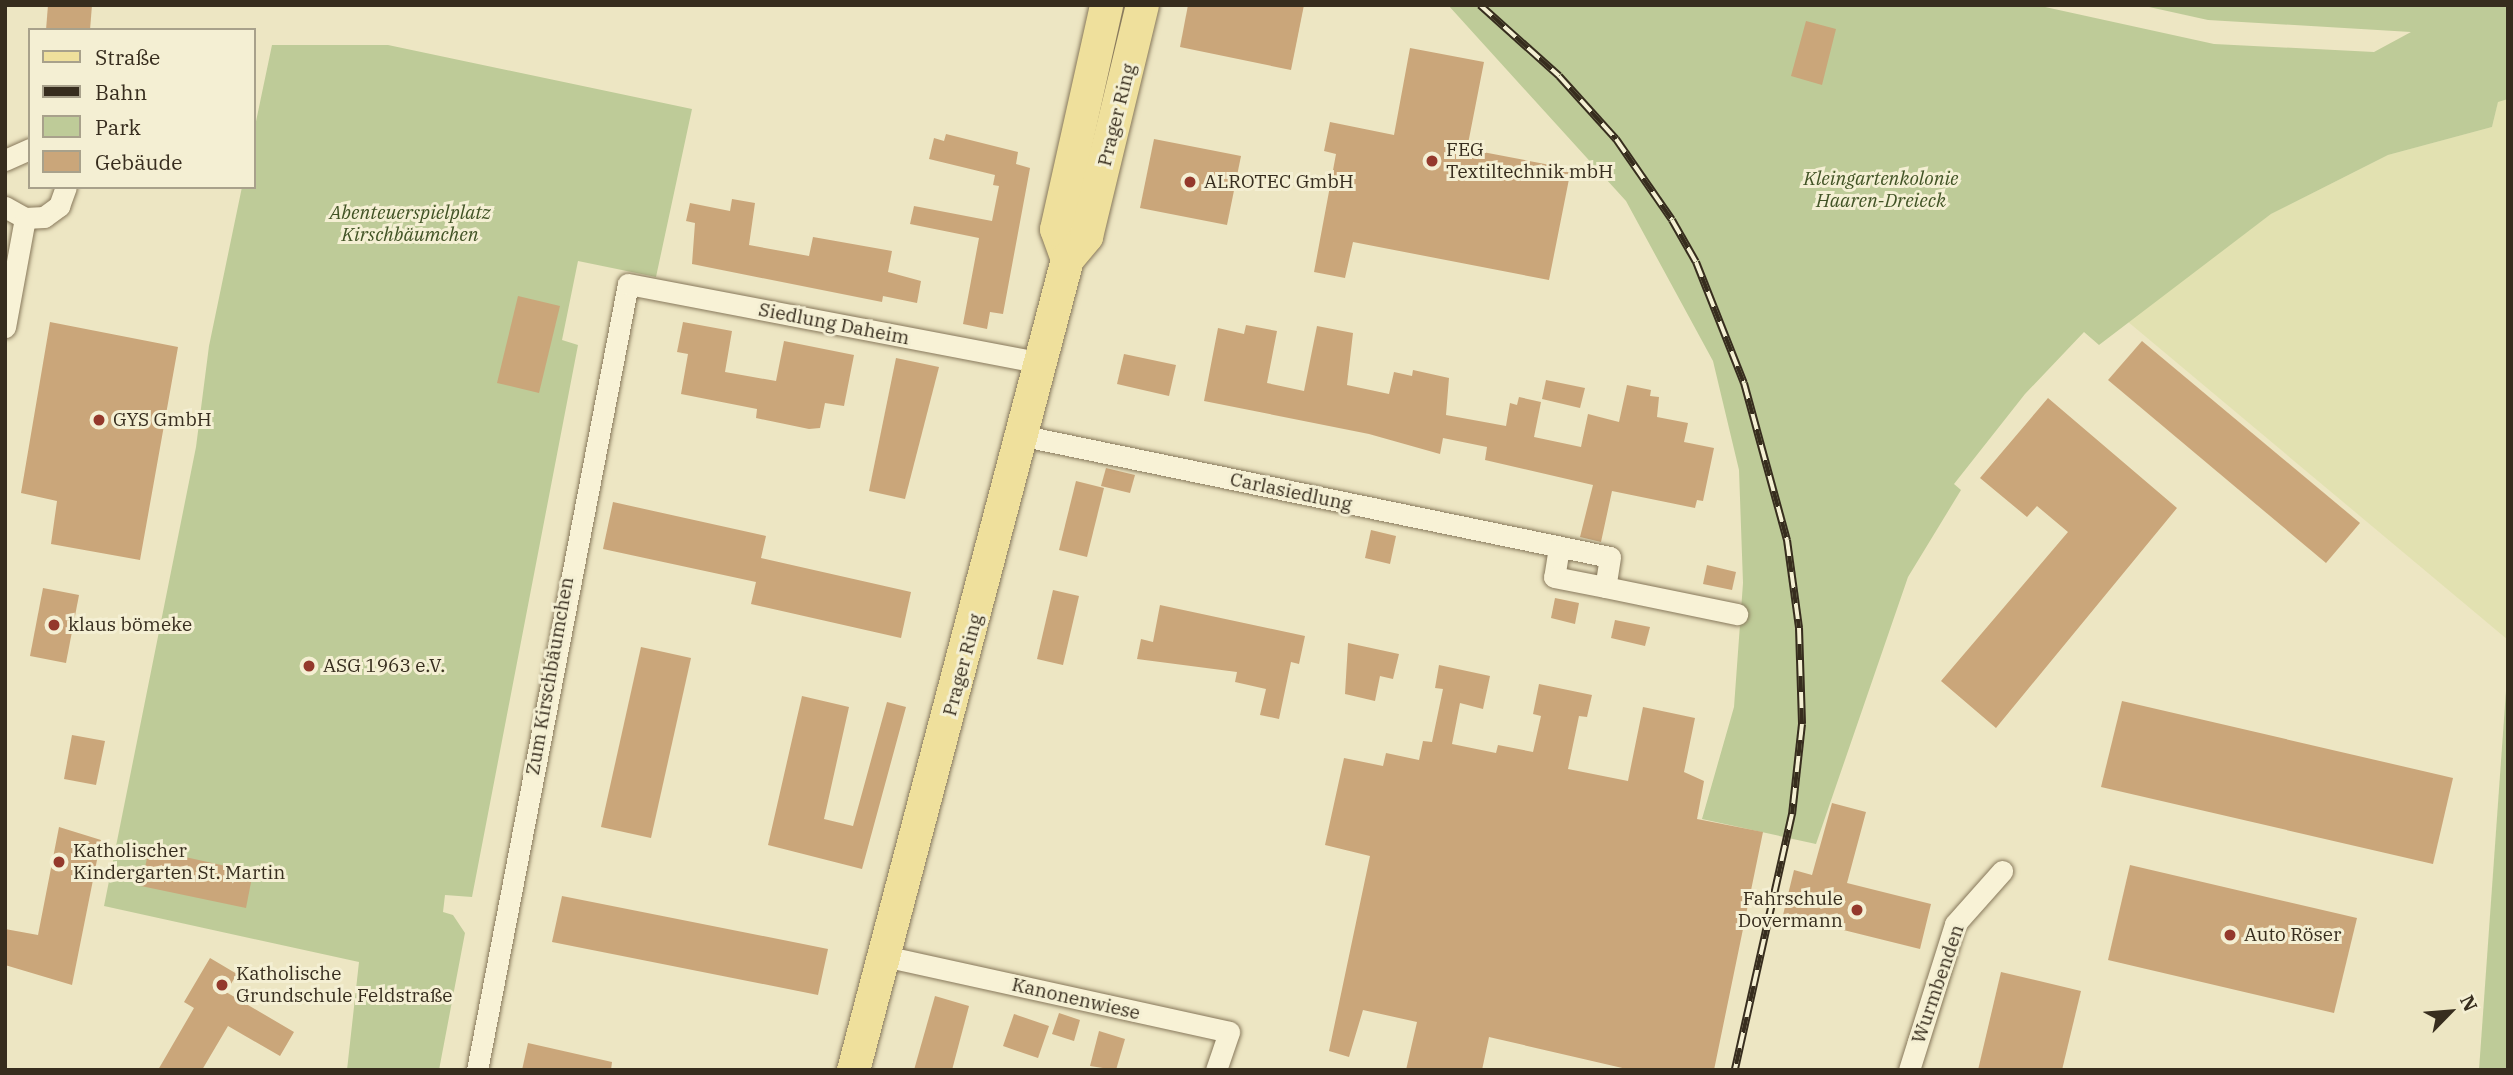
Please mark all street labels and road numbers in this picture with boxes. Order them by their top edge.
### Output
street label: Prager Ring [1093,61,1141,169]
street label: Siedlung Daheim [757,298,911,350]
street label: Carlasiedlung [1228,468,1354,516]
street label: Zum Kirschbäumchen [521,575,579,777]
street label: Prager Ring [938,611,988,719]
street label: Wurmbenden [1907,922,1969,1046]
street label: Kanonenwiese [1010,973,1142,1025]

